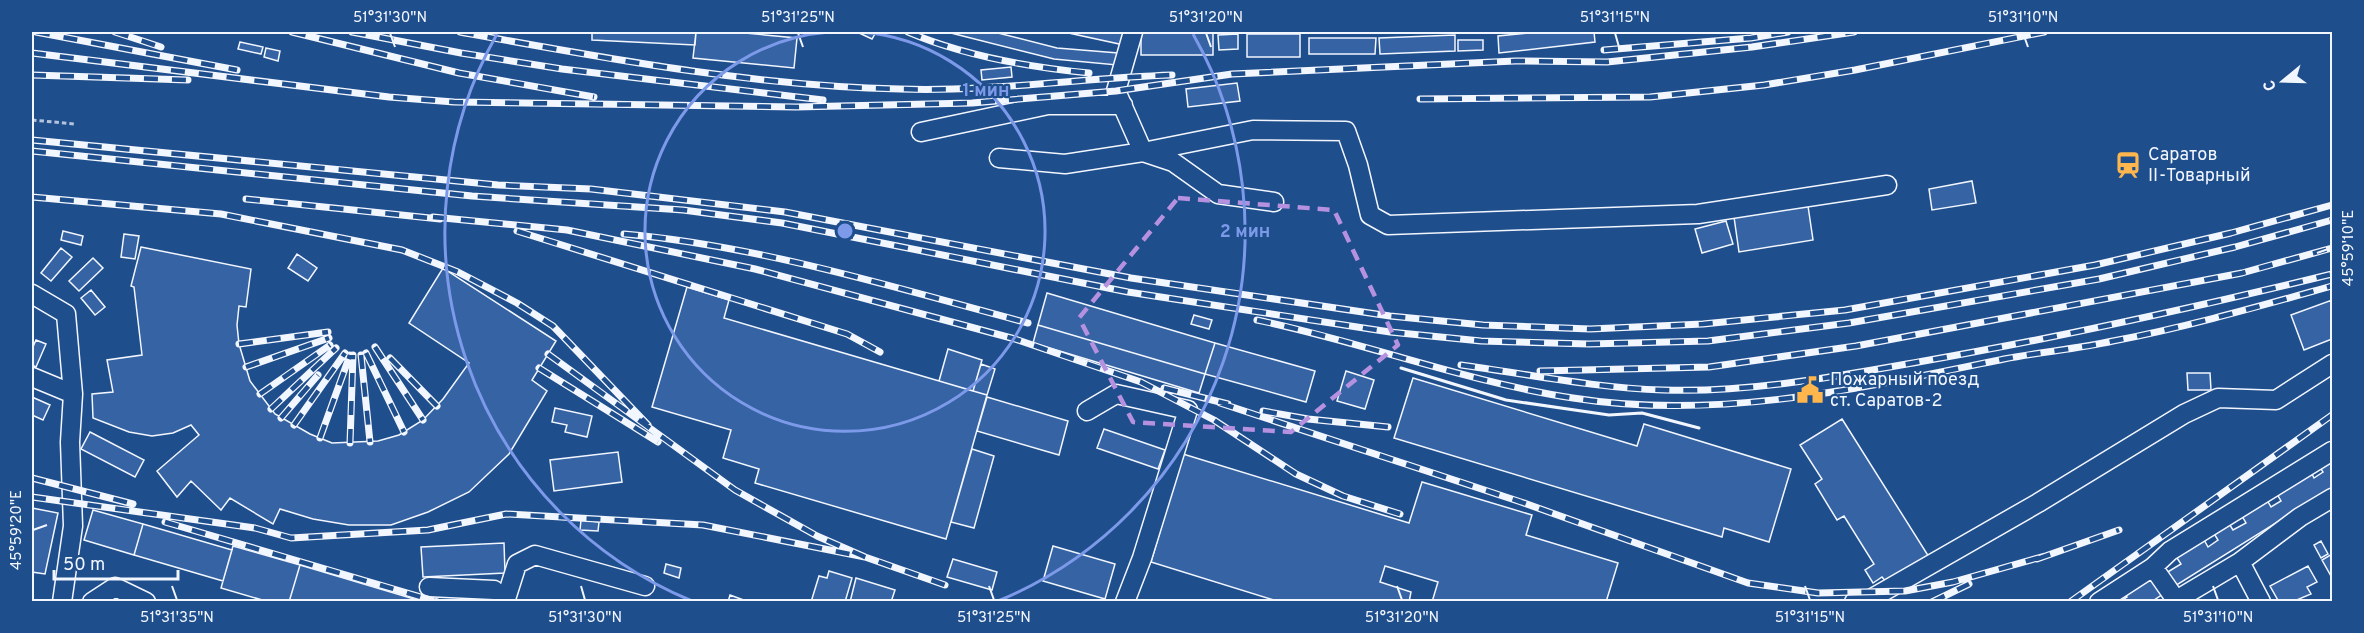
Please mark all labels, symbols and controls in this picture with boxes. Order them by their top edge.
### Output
text: 51°31'30"N [353,9,427,28]
text: 51°31'25"N [761,9,835,28]
text: 51°31'20"N [1169,9,1243,28]
text: 51°31'15"N [1580,9,1650,28]
text: 51°31'10"N [1988,9,2058,28]
north arrow [2253,51,2313,111]
text: С [2260,77,2282,93]
text: 1 мин [963,80,1009,103]
place label: Саратов II-Товарный [2148,144,2251,188]
station icon: Саратов II-Товарный [2113,150,2143,180]
text: 45°59'10"E [2340,210,2359,286]
centre of rings [835,221,855,241]
text: 2 мин [1220,221,1270,244]
place label: Пожарный поезд ст. Саратов-2 [1830,369,1979,413]
public building icon: Пожарный поезд ст. Саратов-2 [1795,375,1825,405]
text: 45°59'20"E [8,490,27,570]
scale bar [54,543,178,581]
text: 50 m [63,554,105,577]
text: 51°31'35"N [140,609,214,628]
text: 51°31'30"N [548,609,622,628]
text: 51°31'25"N [957,609,1031,628]
text: 51°31'20"N [1365,609,1439,628]
text: 51°31'15"N [1775,609,1845,628]
text: 51°31'10"N [2183,609,2253,628]

